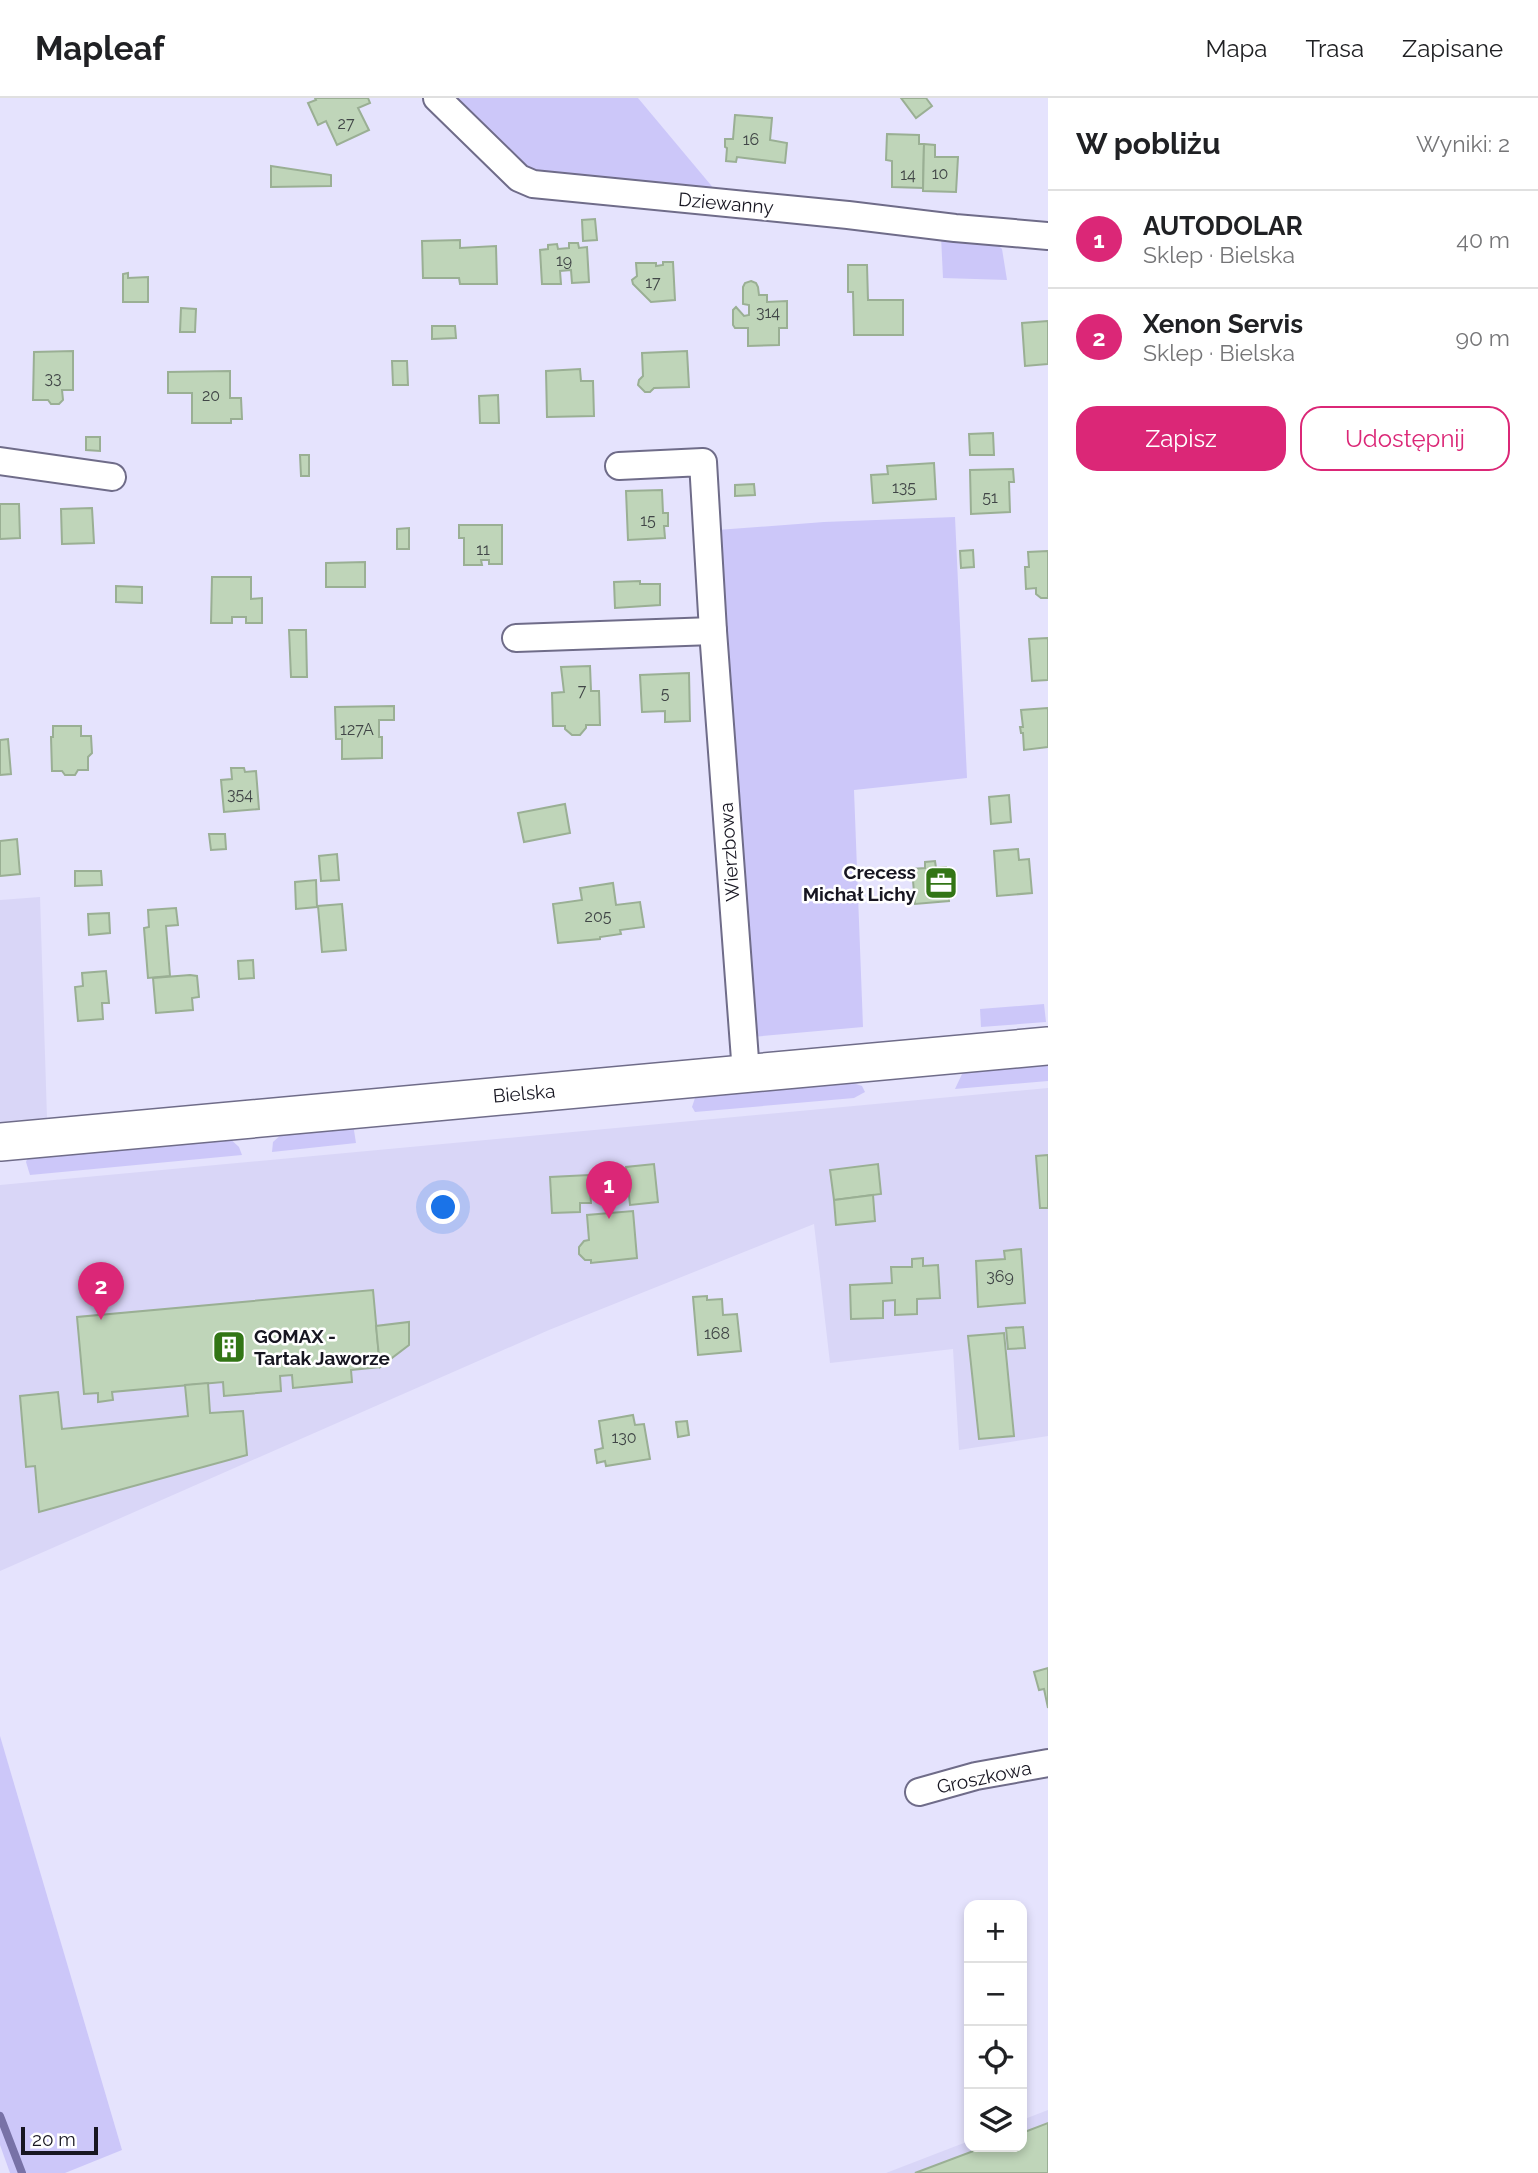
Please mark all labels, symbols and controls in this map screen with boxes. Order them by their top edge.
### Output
text: Mapleaf [35,29,165,68]
text: Mapa [1206,34,1267,63]
text: Trasa [1305,34,1364,63]
text: Zapisane [1402,34,1503,63]
house number: 27 [338,114,355,133]
text: W pobliżu [1076,126,1220,161]
house number: 16 [743,130,759,149]
text: Wyniki: 2 [1416,130,1510,157]
house number: 10 [932,164,948,183]
house number: 14 [900,165,916,184]
street label: Dziewanny [677,188,775,218]
text: AUTODOLAR [1143,211,1303,241]
text: 1 [1093,226,1105,253]
text: 40 m [1456,226,1510,253]
text: Sklep · Bielska [1143,241,1295,268]
house number: 19 [556,251,572,270]
house number: 17 [645,273,661,292]
house number: 314 [756,303,780,322]
text: Xenon Servis [1143,309,1303,339]
text: 2 [1093,324,1105,351]
text: 90 m [1455,324,1510,351]
text: Sklep · Bielska [1143,339,1295,366]
house number: 33 [44,369,62,388]
house number: 20 [202,386,220,405]
button: Zapisz [1076,406,1286,471]
button: Udostępnij [1300,406,1510,471]
house number: 135 [892,478,916,497]
house number: 51 [982,488,998,507]
house number: 15 [640,511,656,530]
house number: 11 [476,540,490,559]
house number: 7 [578,681,587,700]
house number: 5 [661,684,670,703]
house number: 127A [340,720,374,739]
house number: 354 [227,785,253,804]
street label: Wierzbowa [715,802,743,902]
place label: Crecess Michał Lichy [803,861,917,905]
office icon: Crecess Michał Lichy [922,864,960,902]
house number: 205 [585,907,612,926]
street label: Bielska [492,1079,556,1107]
pin: 1 [586,1161,632,1219]
your location [426,1190,460,1224]
pin: 2 [78,1262,124,1320]
house number: 369 [986,1267,1014,1286]
house number: 168 [704,1324,730,1343]
place label: GOMAX - Tartak Jaworze [254,1325,390,1369]
building icon: GOMAX - Tartak Jaworze [210,1328,248,1366]
house number: 130 [611,1428,637,1447]
street label: Groszkowa [935,1756,1033,1798]
map controls [964,1900,1027,2152]
button: + [964,1900,1027,1963]
button: − [964,1963,1027,2026]
button: locate [964,2026,1027,2089]
button: layers [964,2089,1027,2152]
scale bar [21,2124,98,2156]
text: 20 m [32,2128,76,2150]

